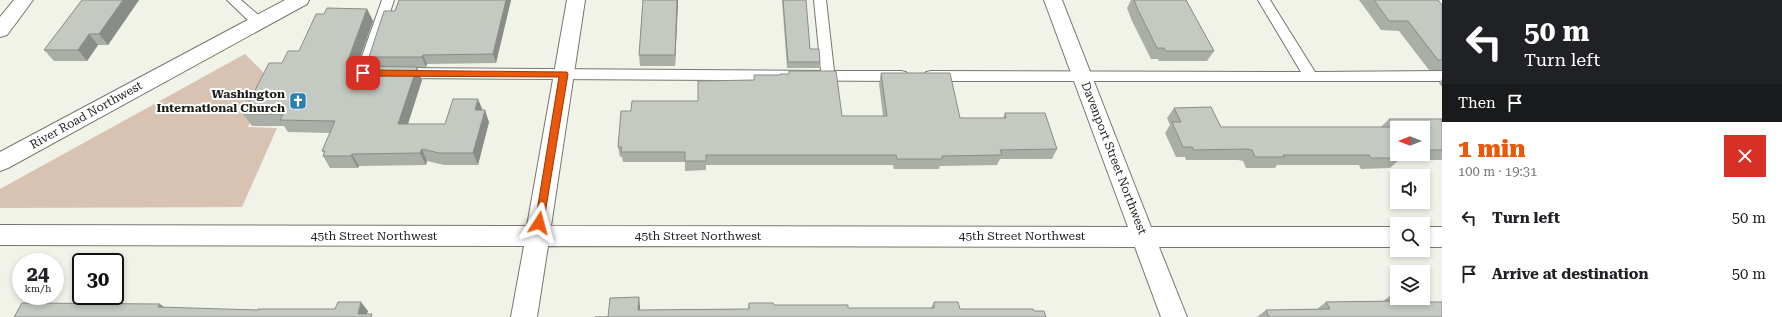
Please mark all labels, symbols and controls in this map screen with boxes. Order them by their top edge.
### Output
text: 50 m [1524,15,1589,48]
icon: left [1458,16,1510,68]
text: Turn left [1524,49,1600,70]
pin [346,56,380,90]
icon: arrive [352,62,374,84]
street label: River Road Northwest [27,78,145,152]
street label: Davenport Street Northwest [1078,80,1150,237]
place label: Washington International Church [157,87,285,115]
church icon: Washington International Church [288,91,308,111]
icon: arrive [1504,92,1526,114]
text: Then [1458,94,1496,112]
north arrow [1390,121,1430,161]
map controls [1390,121,1430,305]
text: 1 min [1458,135,1525,163]
button: close [1724,135,1766,177]
text: 100 m · 19:31 [1458,164,1537,179]
button: sound [1390,169,1430,209]
position arrow [518,202,560,244]
icon: left [1458,207,1480,229]
text: Turn left [1492,209,1560,227]
text: 50 m [1732,209,1766,227]
button: search [1390,217,1430,257]
street label: 45th Street Northwest [311,229,438,243]
street label: 45th Street Northwest [635,229,762,243]
street label: 45th Street Northwest [959,229,1086,243]
speed limit sign: 30 [72,253,124,305]
text: 24 [27,262,49,286]
icon: arrive [1458,263,1480,285]
button: layers [1390,265,1430,305]
text: Arrive at destination [1492,265,1648,283]
text: 50 m [1732,265,1766,283]
text: km/h [25,283,51,294]

